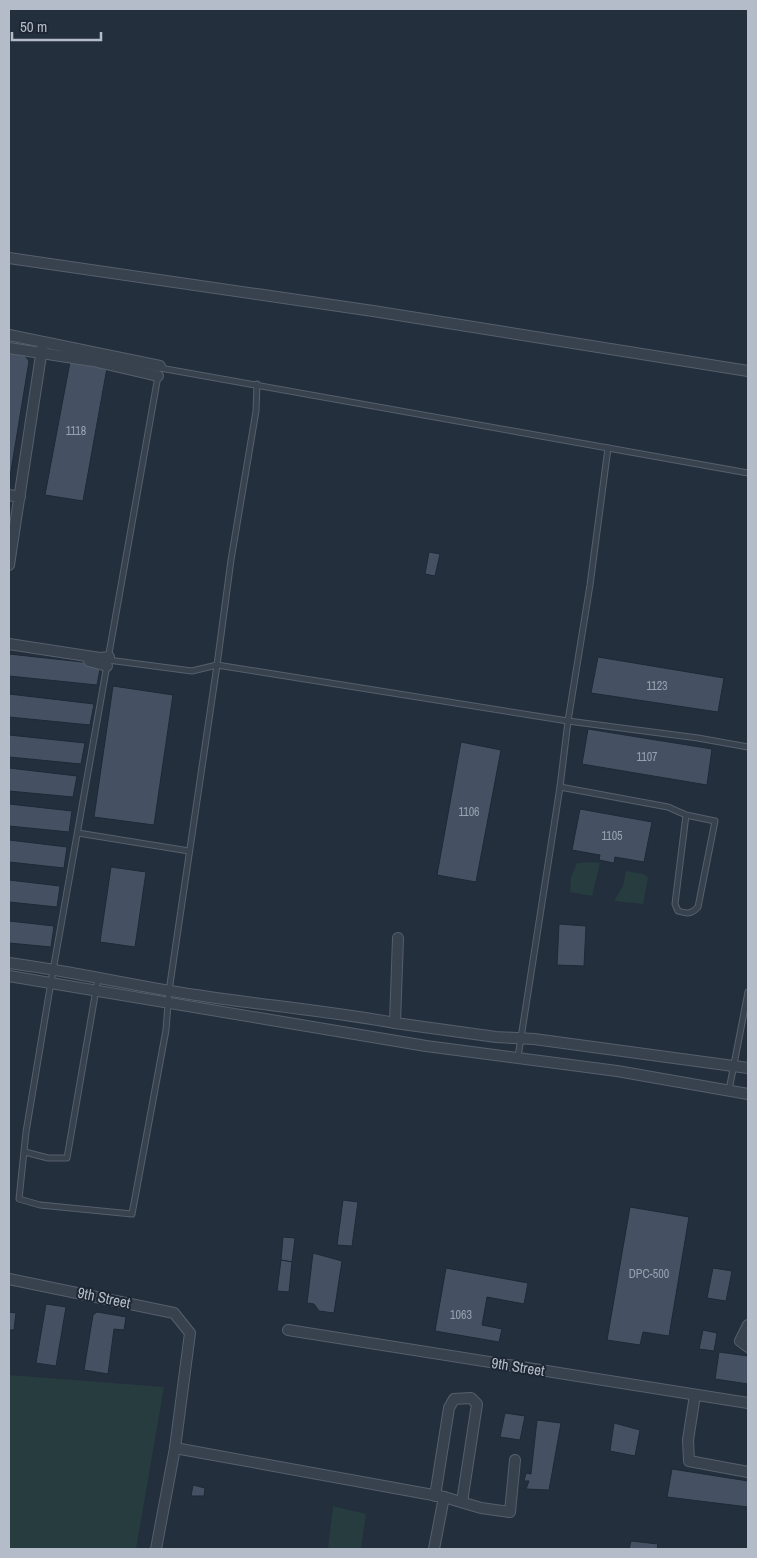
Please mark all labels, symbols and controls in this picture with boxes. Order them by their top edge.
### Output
scale bar [12,10,101,42]
text: 50 m [20,16,47,37]
house number: 1118 [66,423,86,439]
house number: 1123 [646,678,668,694]
house number: 1107 [636,749,658,765]
house number: 1106 [458,804,480,820]
house number: 1105 [601,828,623,844]
house number: DPC-500 [629,1266,669,1282]
street label: 9th Street [76,1282,133,1313]
house number: 1063 [450,1307,472,1323]
street label: 9th Street [490,1352,547,1381]

